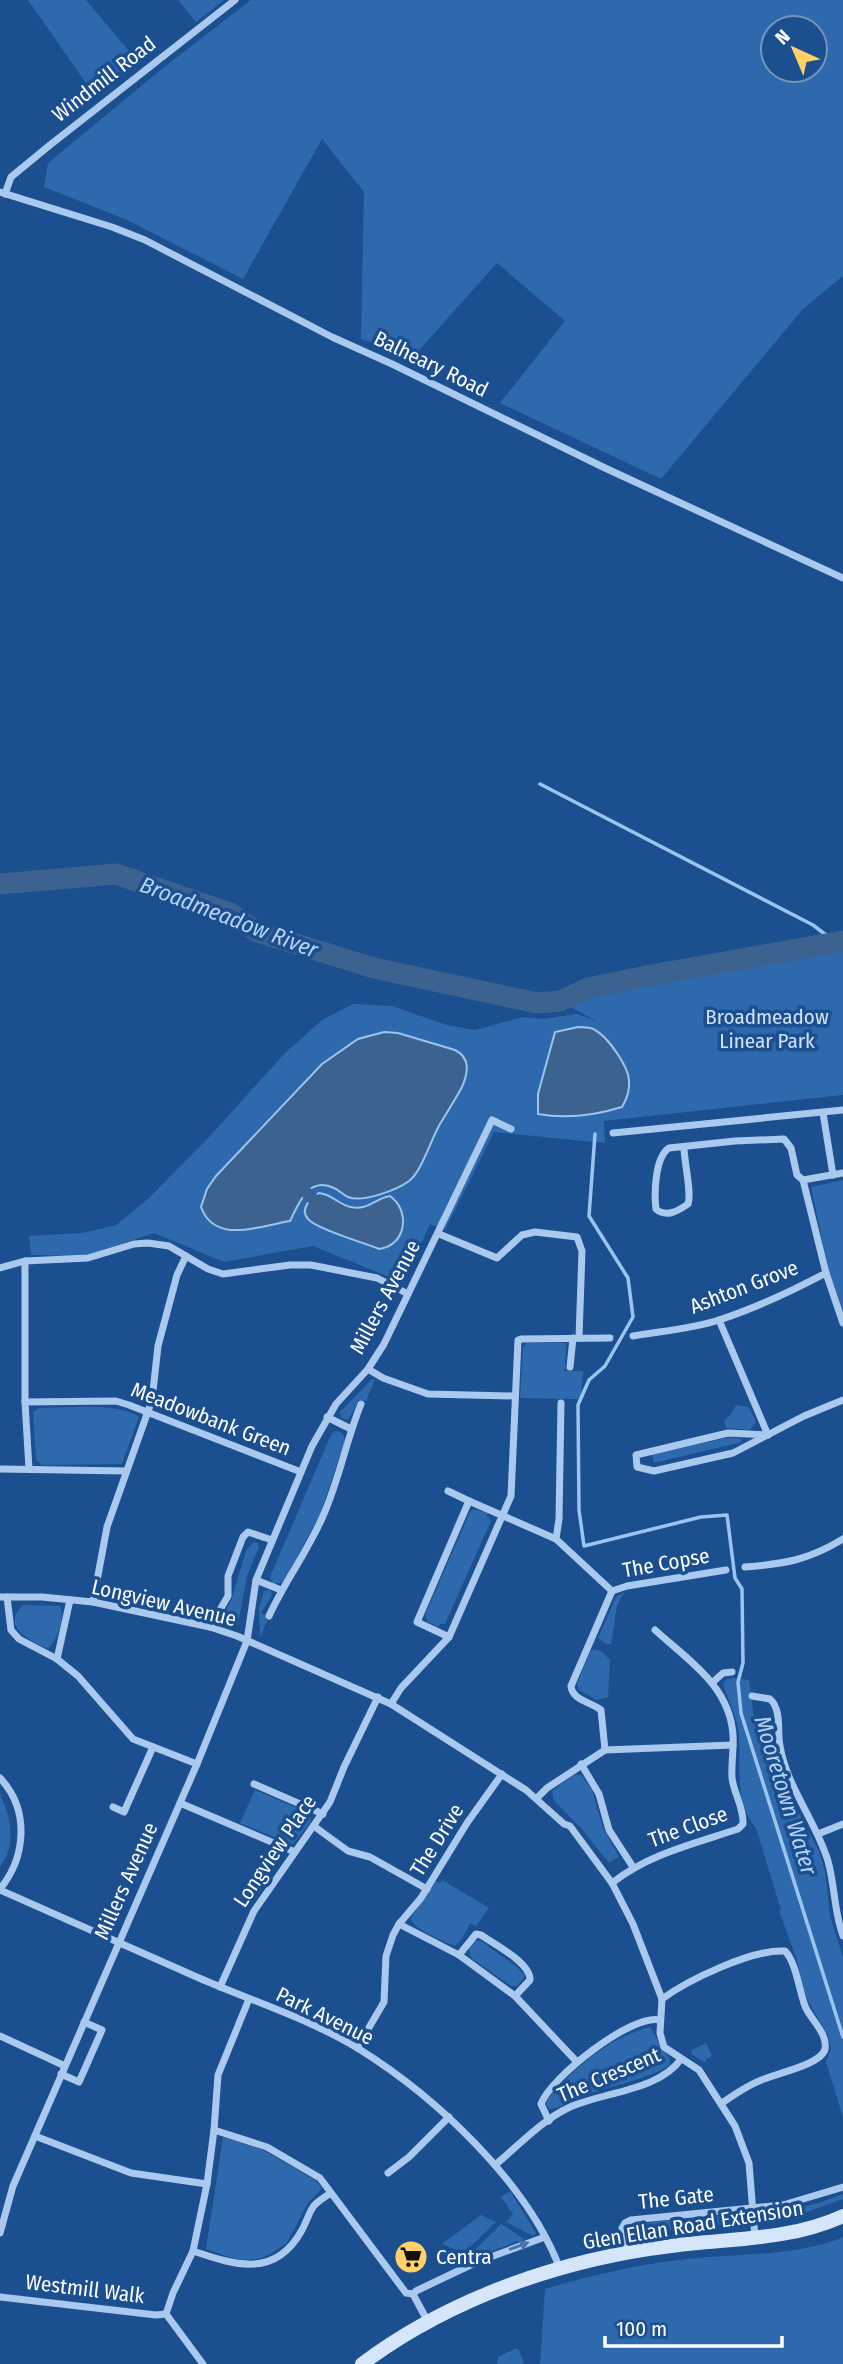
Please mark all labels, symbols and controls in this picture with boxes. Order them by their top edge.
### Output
north arrow [759,14,829,84]
text: N [770,25,795,49]
street label: Windmill Road [47,30,161,128]
street label: Balheary Road [370,325,492,403]
water label: Broadmeadow River [136,870,323,964]
park label: Broadmeadow Linear Park [705,1004,829,1054]
street label: Millers Avenue [344,1235,426,1359]
street label: Ashton Grove [686,1254,802,1320]
street label: Meadowbank Green [127,1377,295,1461]
street label: The Copse [620,1543,712,1583]
street label: Longview Avenue [89,1574,239,1632]
water label: Mooretown Water [749,1712,824,1879]
street label: Longview Place [228,1790,322,1912]
street label: The Drive [405,1799,469,1881]
street label: The Close [645,1801,731,1853]
street label: Millers Avenue [89,1818,163,1944]
street label: Park Avenue [272,1981,378,2051]
street label: The Crescent [554,2042,665,2108]
street label: The Gate [637,2181,715,2215]
street label: Glen Ellan Road Extension [581,2195,805,2255]
supermarket icon: Centra [392,2238,430,2276]
one-way arrow [508,2240,529,2251]
place label: Centra [436,2244,492,2270]
street label: Westmill Walk [24,2269,146,2309]
scale bar [605,2304,782,2348]
text: 100 m [616,2316,667,2342]

